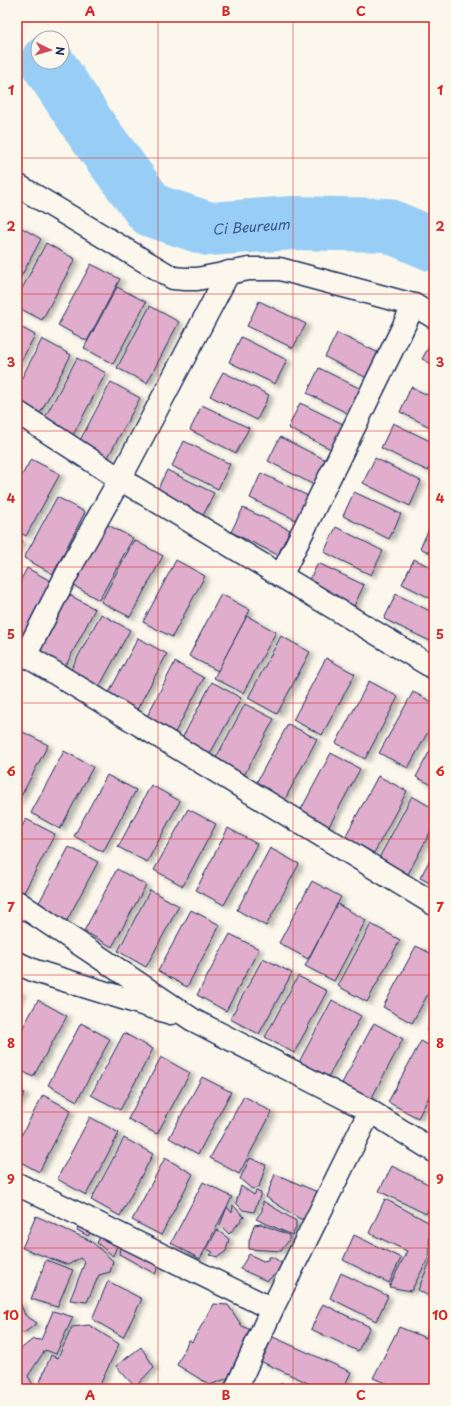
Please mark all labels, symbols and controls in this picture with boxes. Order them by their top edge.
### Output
text: A [85,1,95,20]
text: B [222,1,231,20]
text: C [356,1,366,20]
north arrow [30,30,70,70]
text: N [52,46,69,56]
text: 1 [8,80,14,99]
text: 1 [437,80,443,99]
water label: Ci Beureum [211,213,291,239]
text: 2 [6,216,16,235]
text: 2 [435,216,445,235]
text: 3 [7,352,16,371]
text: 3 [436,352,445,371]
text: 4 [7,488,16,507]
text: 4 [436,488,445,507]
text: 5 [7,624,15,643]
text: 5 [436,624,444,643]
text: 6 [6,761,16,780]
text: 6 [435,761,445,780]
text: 7 [7,897,15,916]
text: 7 [436,897,444,916]
text: 8 [7,1033,15,1052]
text: 8 [436,1033,444,1052]
text: 9 [7,1169,15,1188]
text: 9 [436,1169,444,1188]
text: 10 [3,1305,19,1324]
text: 10 [432,1305,448,1324]
text: A [85,1385,95,1404]
text: B [222,1385,231,1404]
text: C [356,1385,366,1404]

